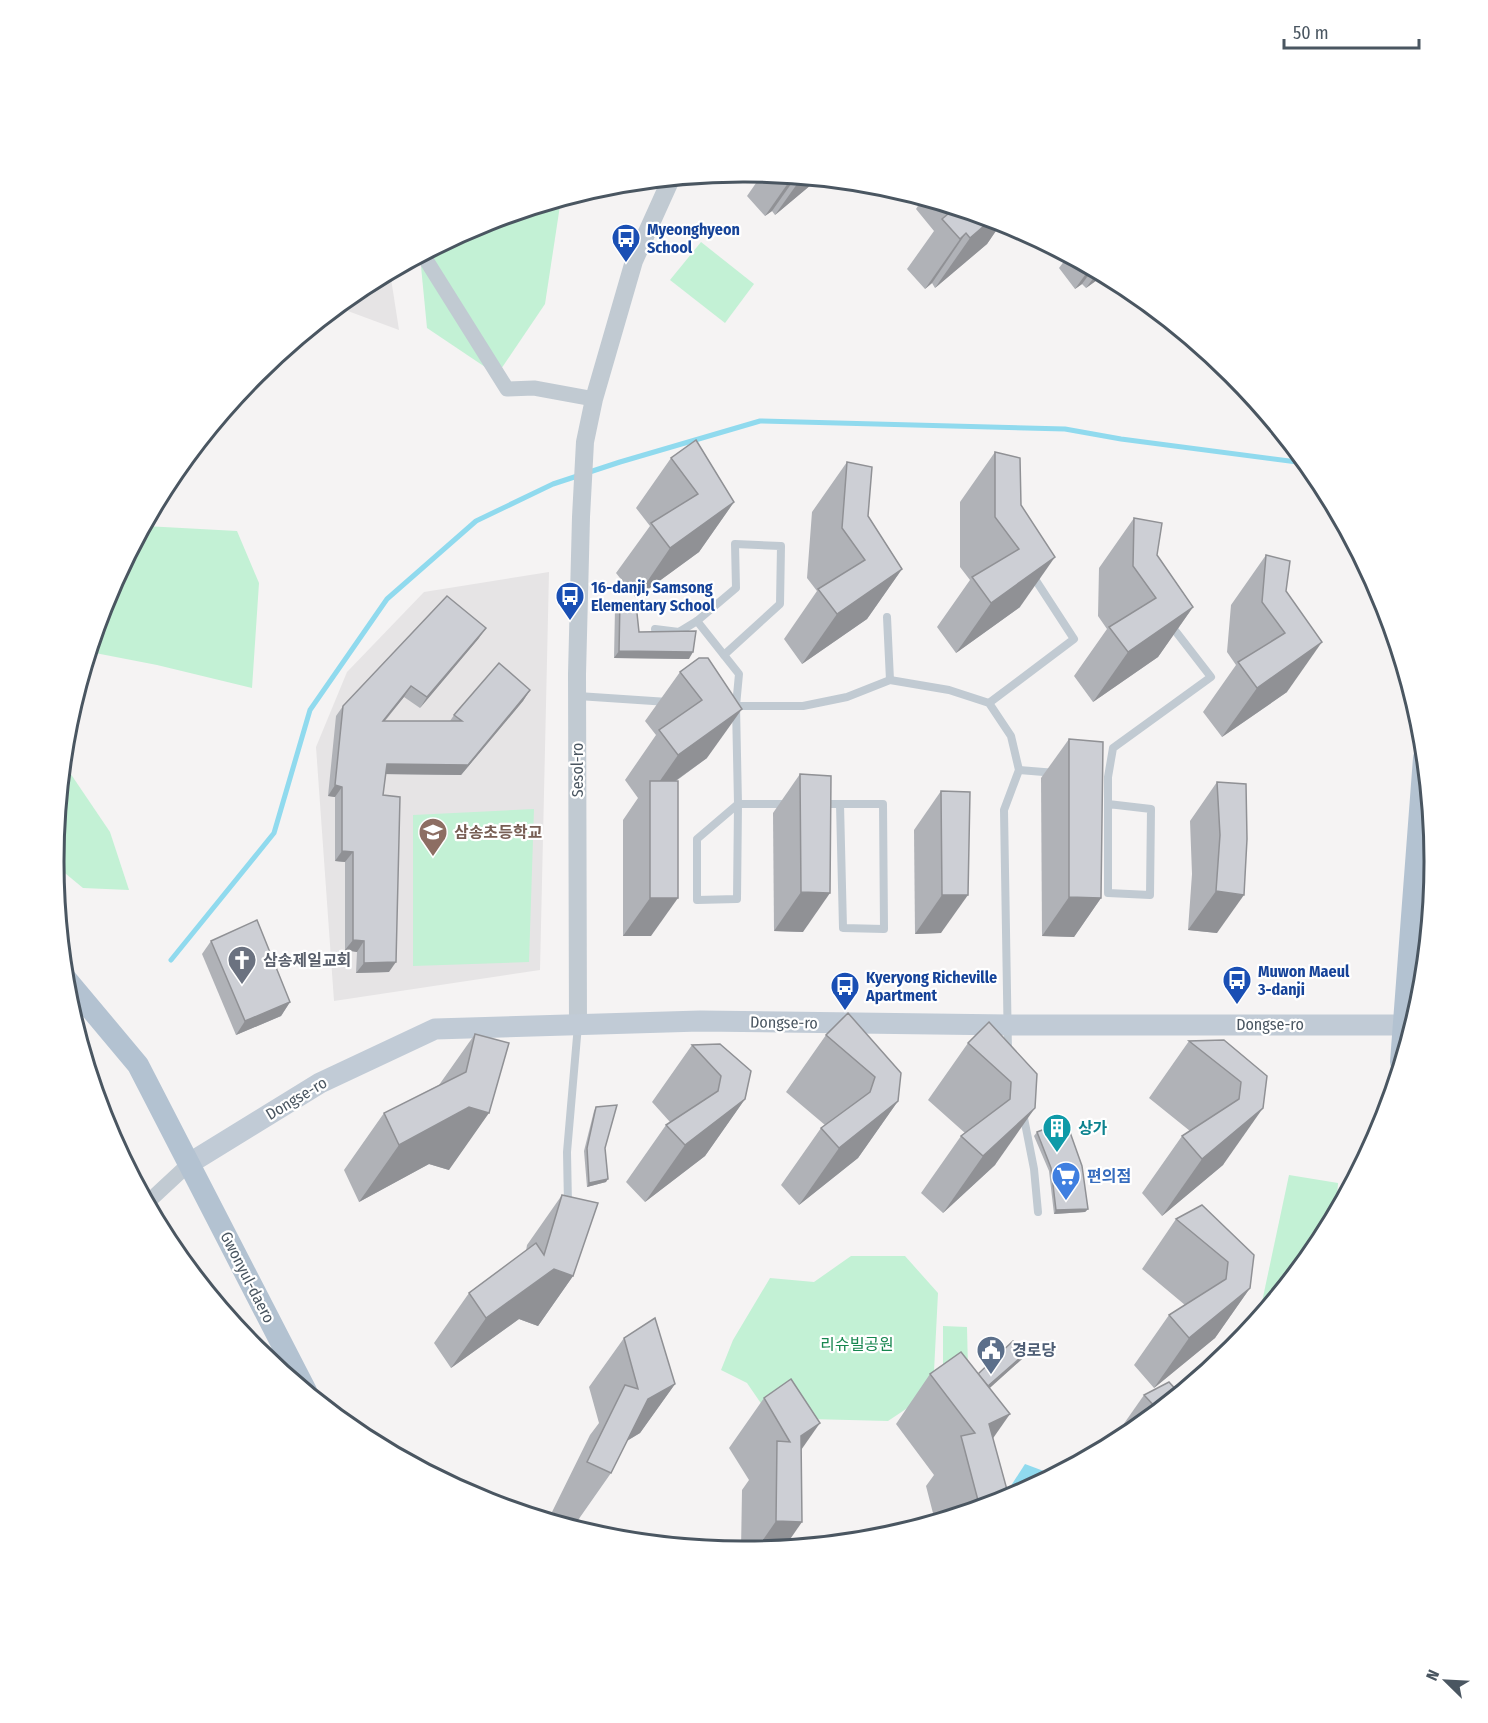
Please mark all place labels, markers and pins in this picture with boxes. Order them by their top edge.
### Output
place label: Myeonghyeon School [647,220,740,257]
bus stop icon: Myeonghyeon School [610,222,642,264]
place label: 16-danji, Samsong Elementary School [591,578,716,615]
bus stop icon: 16-danji, Samsong Elementary School [554,580,586,622]
school or university icon: 삼송초등학교 [417,816,449,858]
place label: 삼송초등학교 [454,823,543,842]
church icon: 삼송제일교회 [226,944,258,986]
place label: 삼송제일교회 [263,951,351,970]
place label: Muwon Maeul 3-danji [1257,962,1350,999]
bus stop icon: Muwon Maeul 3-danji [1221,964,1253,1006]
place label: Kyeryong Richeville Apartment [865,968,997,1005]
bus stop icon: Kyeryong Richeville Apartment [829,970,861,1012]
building icon: 상가 [1041,1112,1073,1154]
place label: 상가 [1078,1119,1108,1138]
supermarket icon: 편의점 [1050,1160,1082,1202]
place label: 편의점 [1087,1167,1131,1186]
public building icon: 경로당 [975,1334,1007,1376]
place label: 경로당 [1012,1341,1056,1360]

